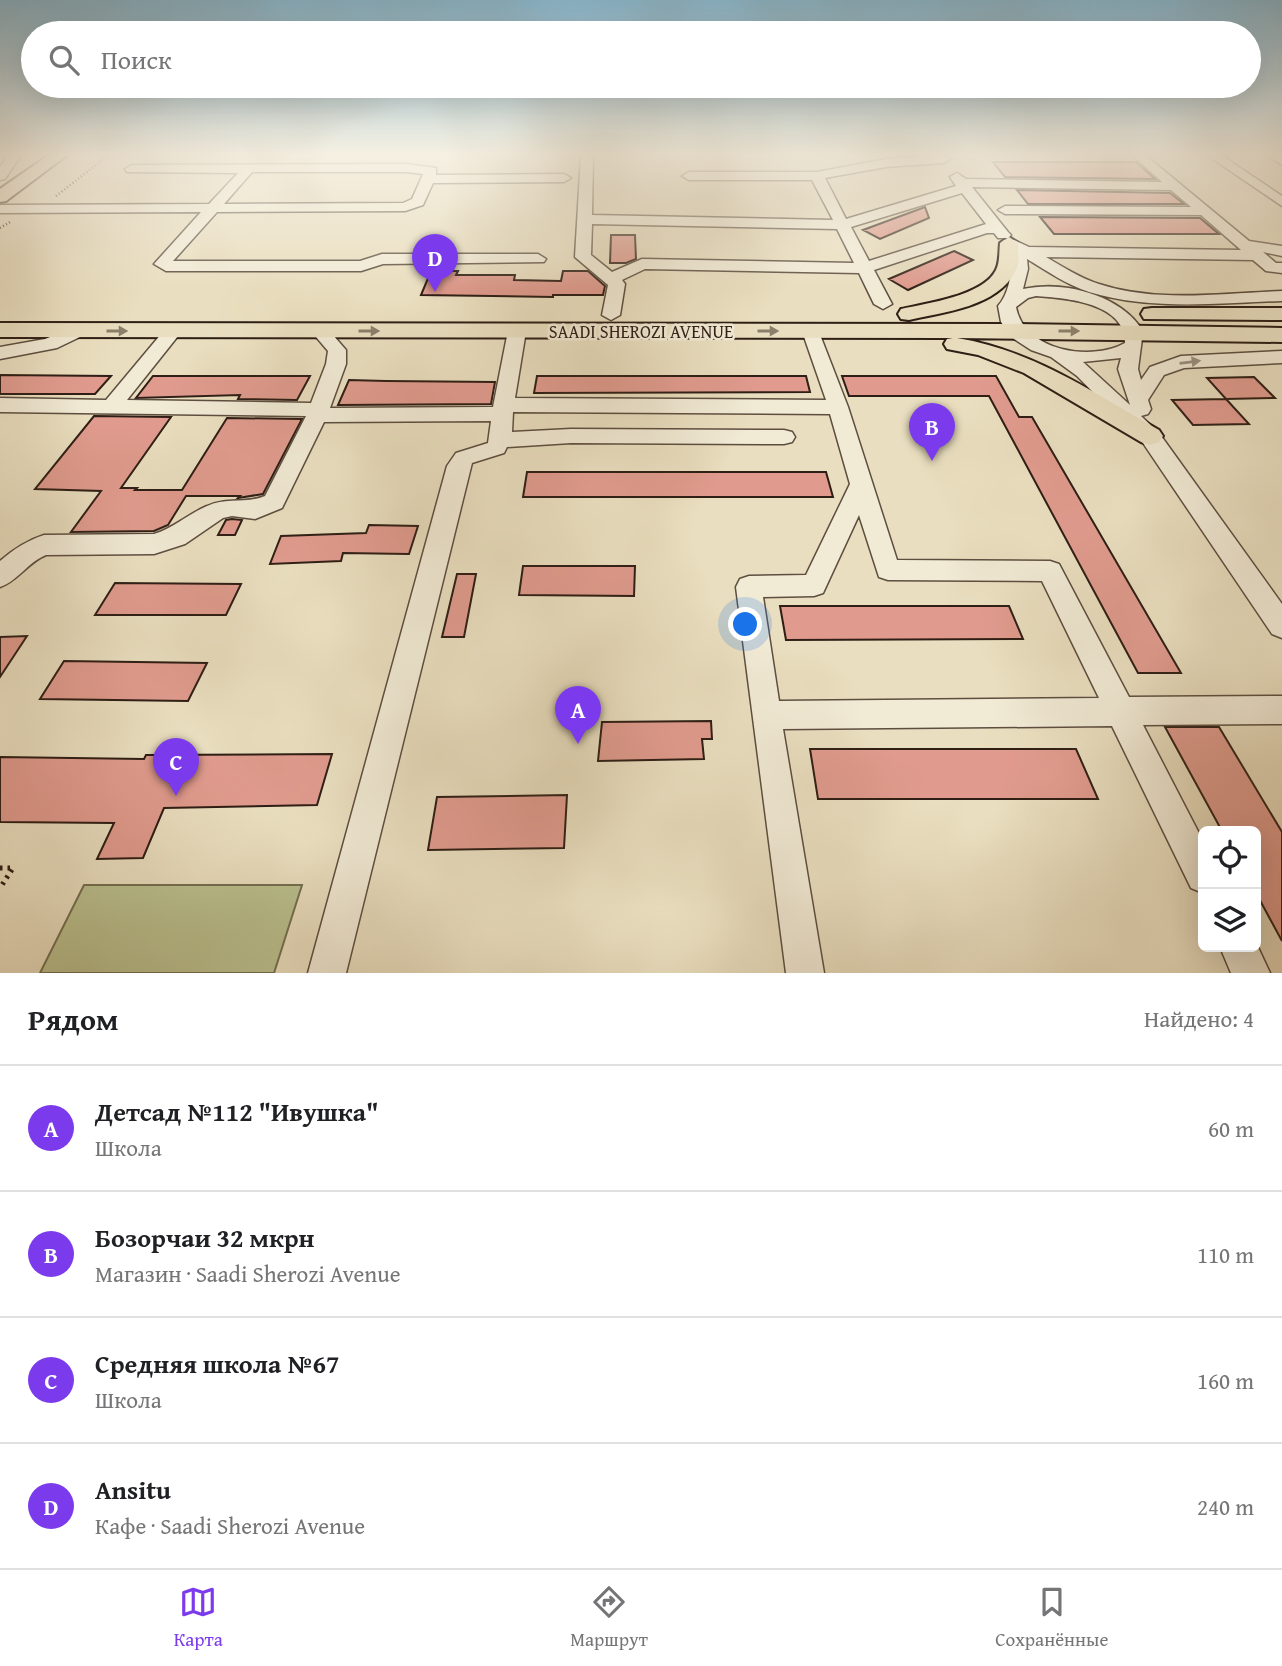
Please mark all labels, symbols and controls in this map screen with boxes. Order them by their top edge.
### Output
search box [21,21,1261,98]
text: Поиск [101,40,172,79]
icon: search [45,41,83,79]
pin: D [412,234,458,292]
street label: SAADI SHEROZI AVENUE [549,318,733,345]
one-way arrow [106,325,128,337]
one-way arrow [358,325,380,337]
one-way arrow [757,325,779,337]
one-way arrow [1058,325,1080,337]
one-way arrow [1179,356,1201,367]
pin: B [909,403,955,461]
your location [728,607,762,641]
pin: A [555,686,601,744]
pin: C [153,738,199,796]
map controls [1198,826,1261,952]
button: locate [1198,826,1261,889]
button: layers [1198,889,1261,952]
text: Рядом [28,997,119,1041]
text: Найдено: 4 [1144,1002,1254,1035]
text: Детсад №112 "Ивушка" [95,1092,379,1131]
text: A [44,1112,58,1145]
text: 60 m [1208,1112,1254,1145]
text: Школа [95,1131,162,1164]
text: Бозорчаи 32 мкрн [95,1218,315,1257]
text: B [44,1238,58,1271]
text: 110 m [1197,1238,1254,1271]
text: Магазин · Saadi Sherozi Avenue [95,1257,400,1290]
text: Средняя школа №67 [95,1344,339,1383]
text: C [44,1364,58,1397]
text: 160 m [1197,1364,1254,1397]
text: Школа [95,1383,162,1416]
text: Ansitu [95,1470,171,1509]
text: D [44,1490,58,1523]
text: 240 m [1197,1490,1254,1523]
text: Кафе · Saadi Sherozi Avenue [95,1509,365,1542]
tab: Карта [174,1583,223,1653]
tab: Маршрут [570,1583,648,1653]
tab: Сохранённые [995,1583,1108,1653]

